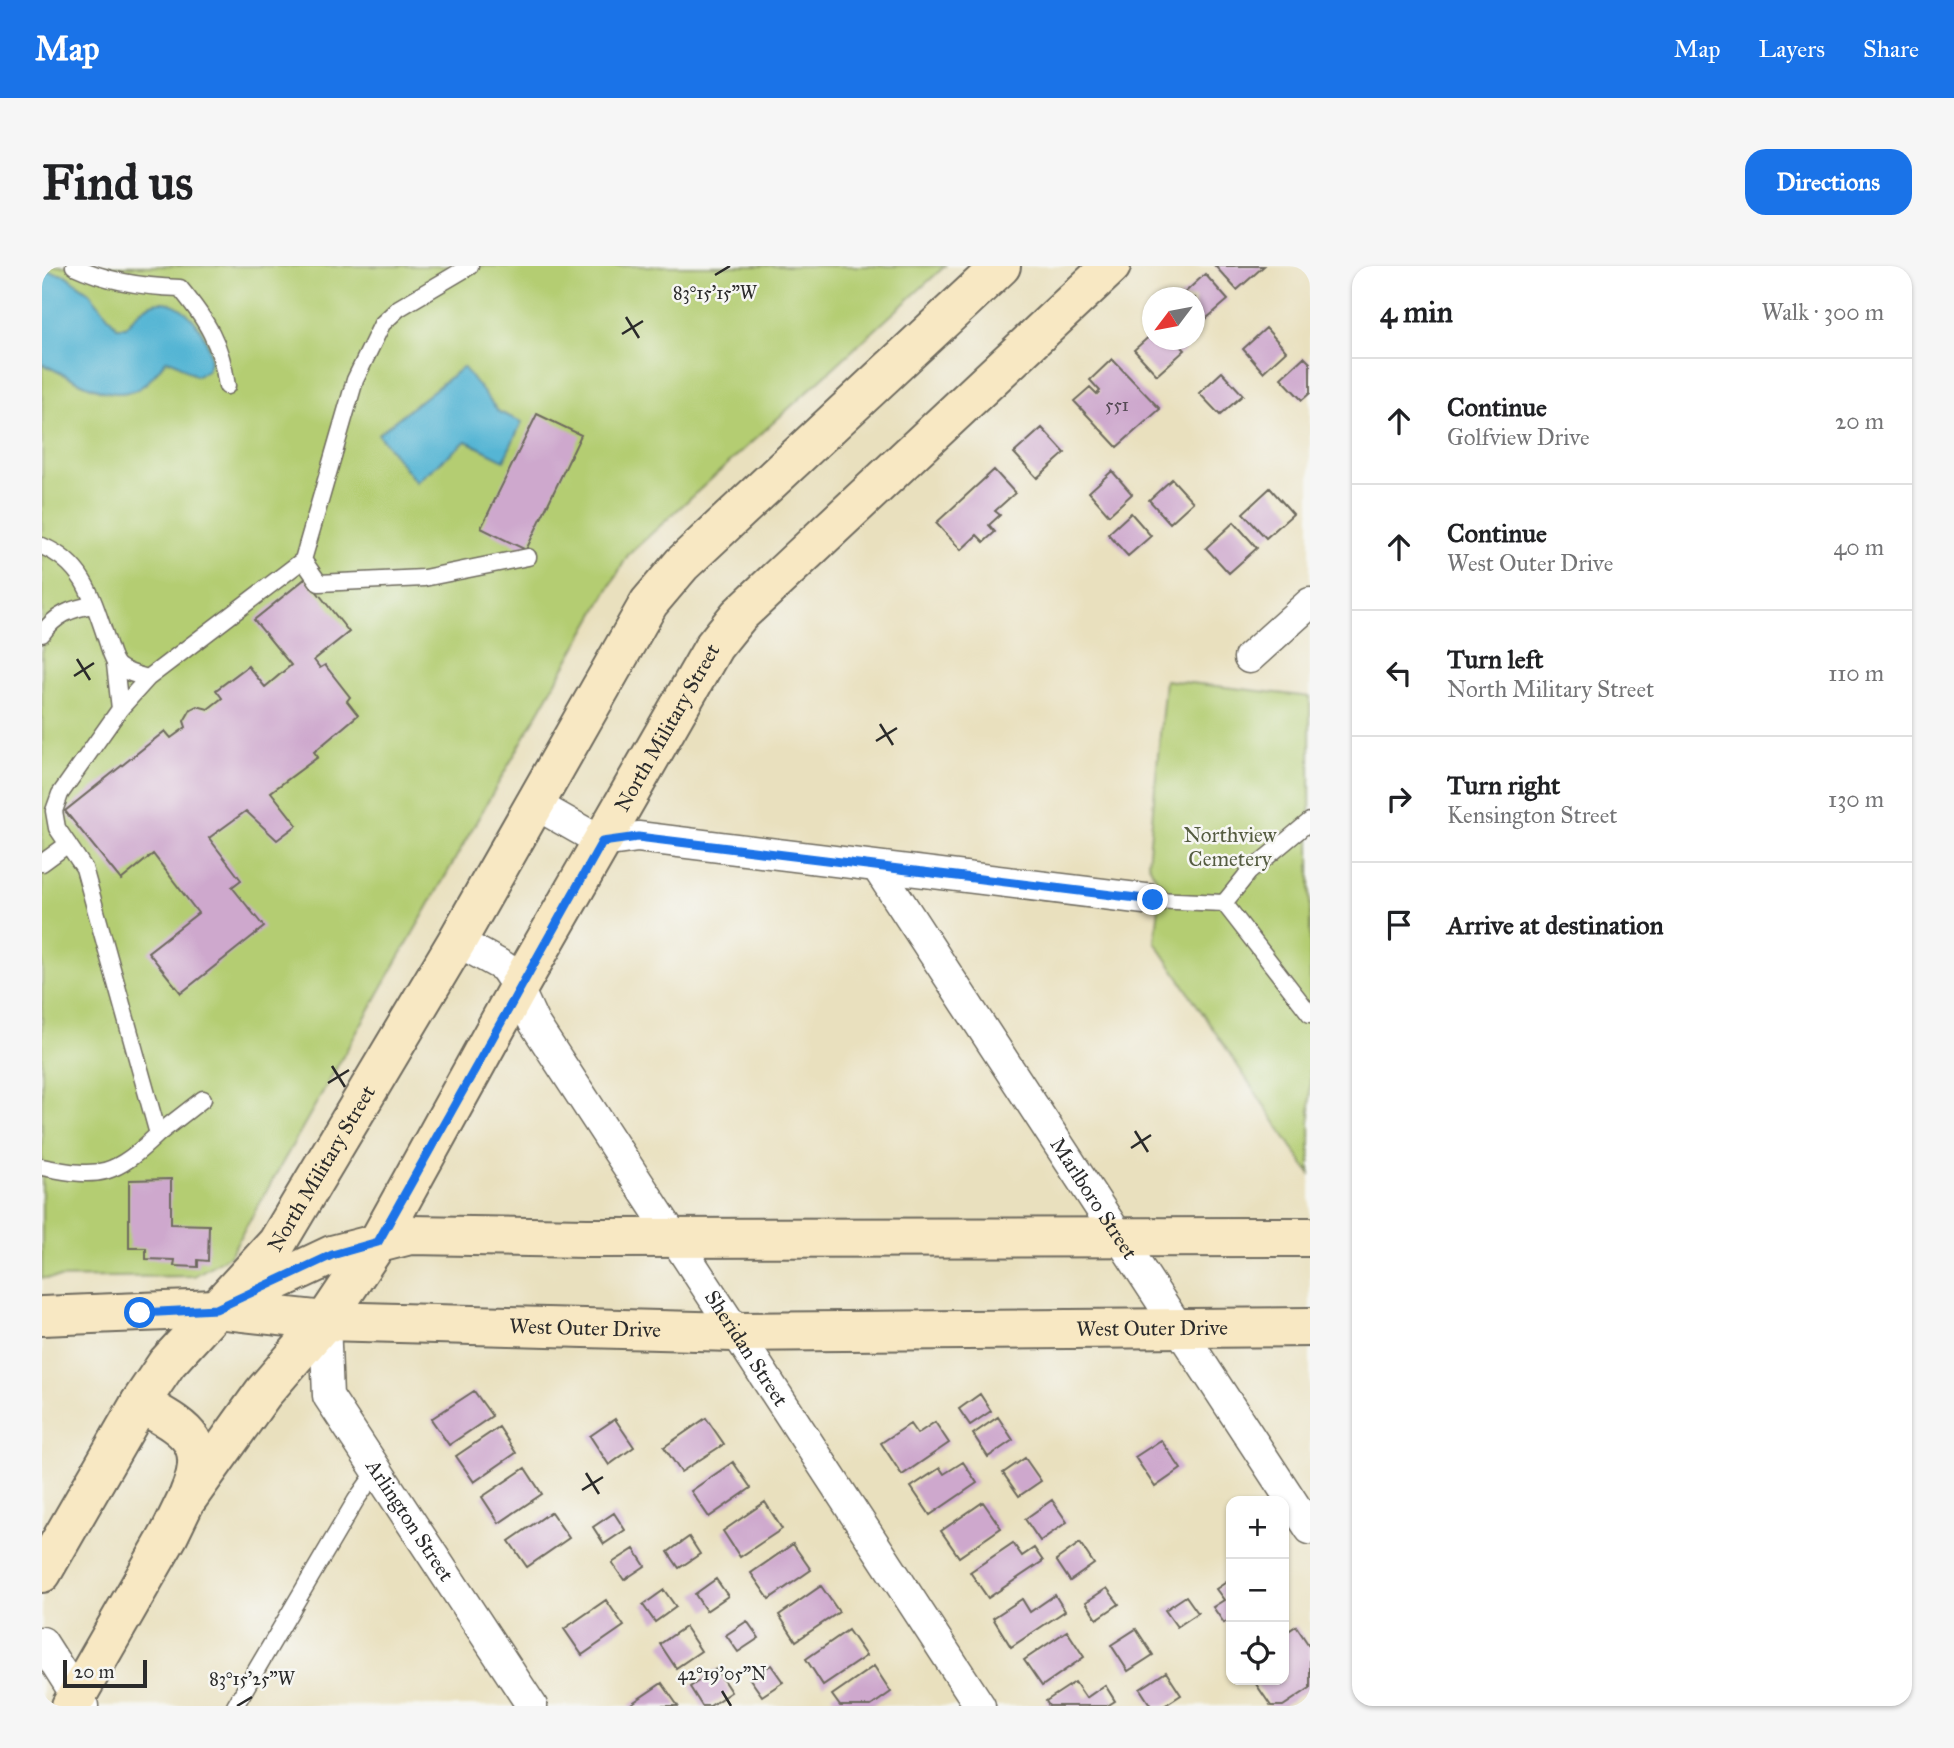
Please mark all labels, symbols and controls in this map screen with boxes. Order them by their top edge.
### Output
text: Map [35,29,99,69]
text: Map [1674,34,1721,64]
text: Layers [1759,34,1825,64]
text: Share [1863,34,1919,64]
button: Directions [1745,149,1912,215]
text: Find us [42,153,193,212]
text: 83°15'15"W [673,282,758,304]
north arrow [1142,287,1205,350]
text: 4 min [1380,294,1453,330]
text: Walk · 300 m [1761,298,1884,326]
text: Continue [1447,391,1547,423]
house number: 551 [1105,394,1129,416]
icon: ahead [1380,402,1418,440]
text: 20 m [1835,407,1884,435]
text: Golfview Drive [1447,423,1590,451]
text: Continue [1447,517,1547,549]
icon: ahead [1380,528,1418,566]
text: 40 m [1834,533,1884,561]
text: West Outer Drive [1447,549,1613,577]
street label: North Military Street [609,639,726,816]
text: Turn left [1447,643,1543,675]
icon: left [1380,654,1418,692]
text: 110 m [1828,659,1884,687]
text: North Military Street [1447,675,1654,703]
text: Turn right [1447,769,1560,801]
icon: right [1380,780,1418,818]
text: 130 m [1828,785,1884,813]
text: Kensington Street [1447,801,1617,829]
park label: Northview Cemetery [1183,822,1277,872]
route end [1137,884,1168,915]
icon: arrive [1380,906,1418,944]
text: Arrive at destination [1447,909,1664,941]
street label: North Military Street [262,1080,381,1256]
street label: Marlboro Street [1045,1133,1143,1265]
street label: Sheridan Street [699,1285,794,1412]
route start [124,1297,155,1328]
street label: West Outer Drive [509,1313,662,1343]
street label: West Outer Drive [1076,1315,1228,1342]
street label: Arlington Street [360,1454,460,1587]
map controls [1226,1496,1289,1685]
button: + [1226,1496,1289,1559]
button: − [1226,1559,1289,1622]
button: locate [1226,1622,1289,1685]
scale bar [63,1657,147,1689]
text: 20 m [74,1660,115,1683]
text: 42°19'05"N [677,1663,767,1685]
text: 83°15'25"W [209,1668,296,1690]

